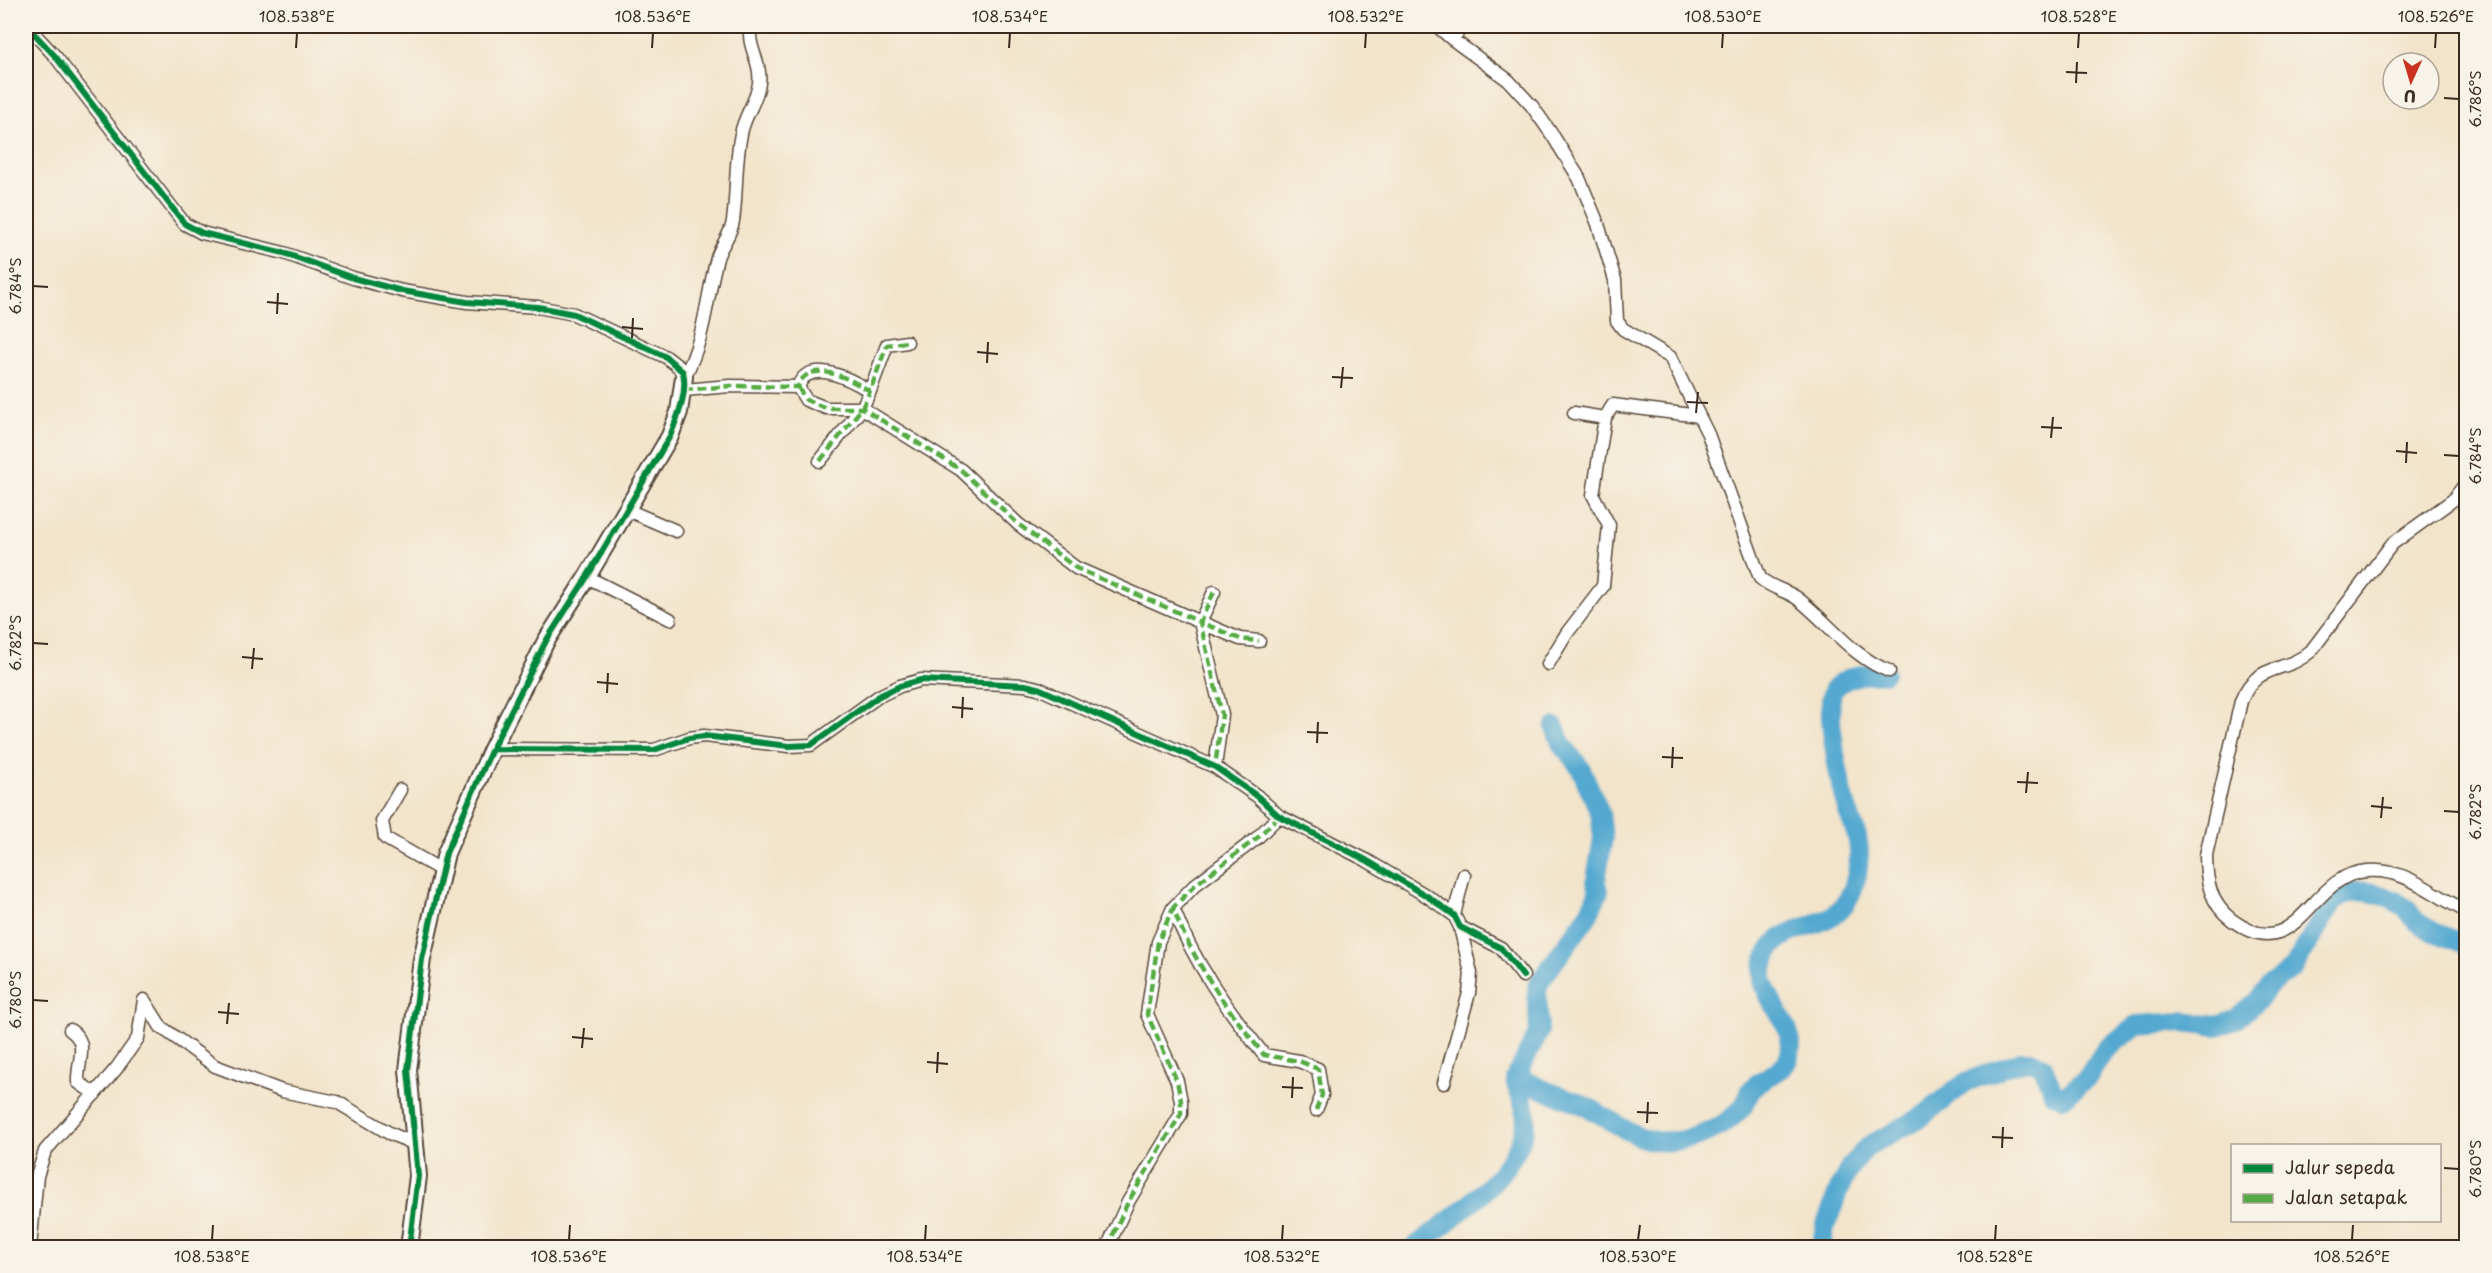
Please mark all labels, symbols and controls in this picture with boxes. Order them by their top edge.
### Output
text: 108.538°E [259,4,335,27]
text: 108.536°E [615,4,691,27]
text: 108.534°E [972,4,1048,27]
text: 108.532°E [1328,4,1404,27]
text: 108.530°E [1684,4,1762,27]
text: 108.528°E [2041,4,2117,27]
text: 108.526°E [2398,4,2474,27]
north arrow [2381,51,2441,111]
text: 6.786°S [2463,70,2486,128]
text: U [2403,85,2417,109]
text: 6.784°S [3,257,26,315]
text: 6.784°S [2463,427,2486,485]
text: 6.782°S [3,615,26,671]
text: 6.782°S [2463,784,2486,840]
text: 6.780°S [3,971,26,1029]
text: 6.780°S [2463,1140,2486,1198]
legend [2231,1144,2441,1222]
text: Jalur sepeda [2285,1153,2395,1180]
text: Jalan setapak [2285,1183,2407,1210]
text: 108.538°E [174,1244,250,1267]
text: 108.536°E [531,1244,607,1267]
text: 108.534°E [887,1244,963,1267]
text: 108.532°E [1244,1244,1320,1267]
text: 108.530°E [1599,1244,1677,1267]
text: 108.528°E [1957,1244,2033,1267]
text: 108.526°E [2314,1244,2390,1267]

